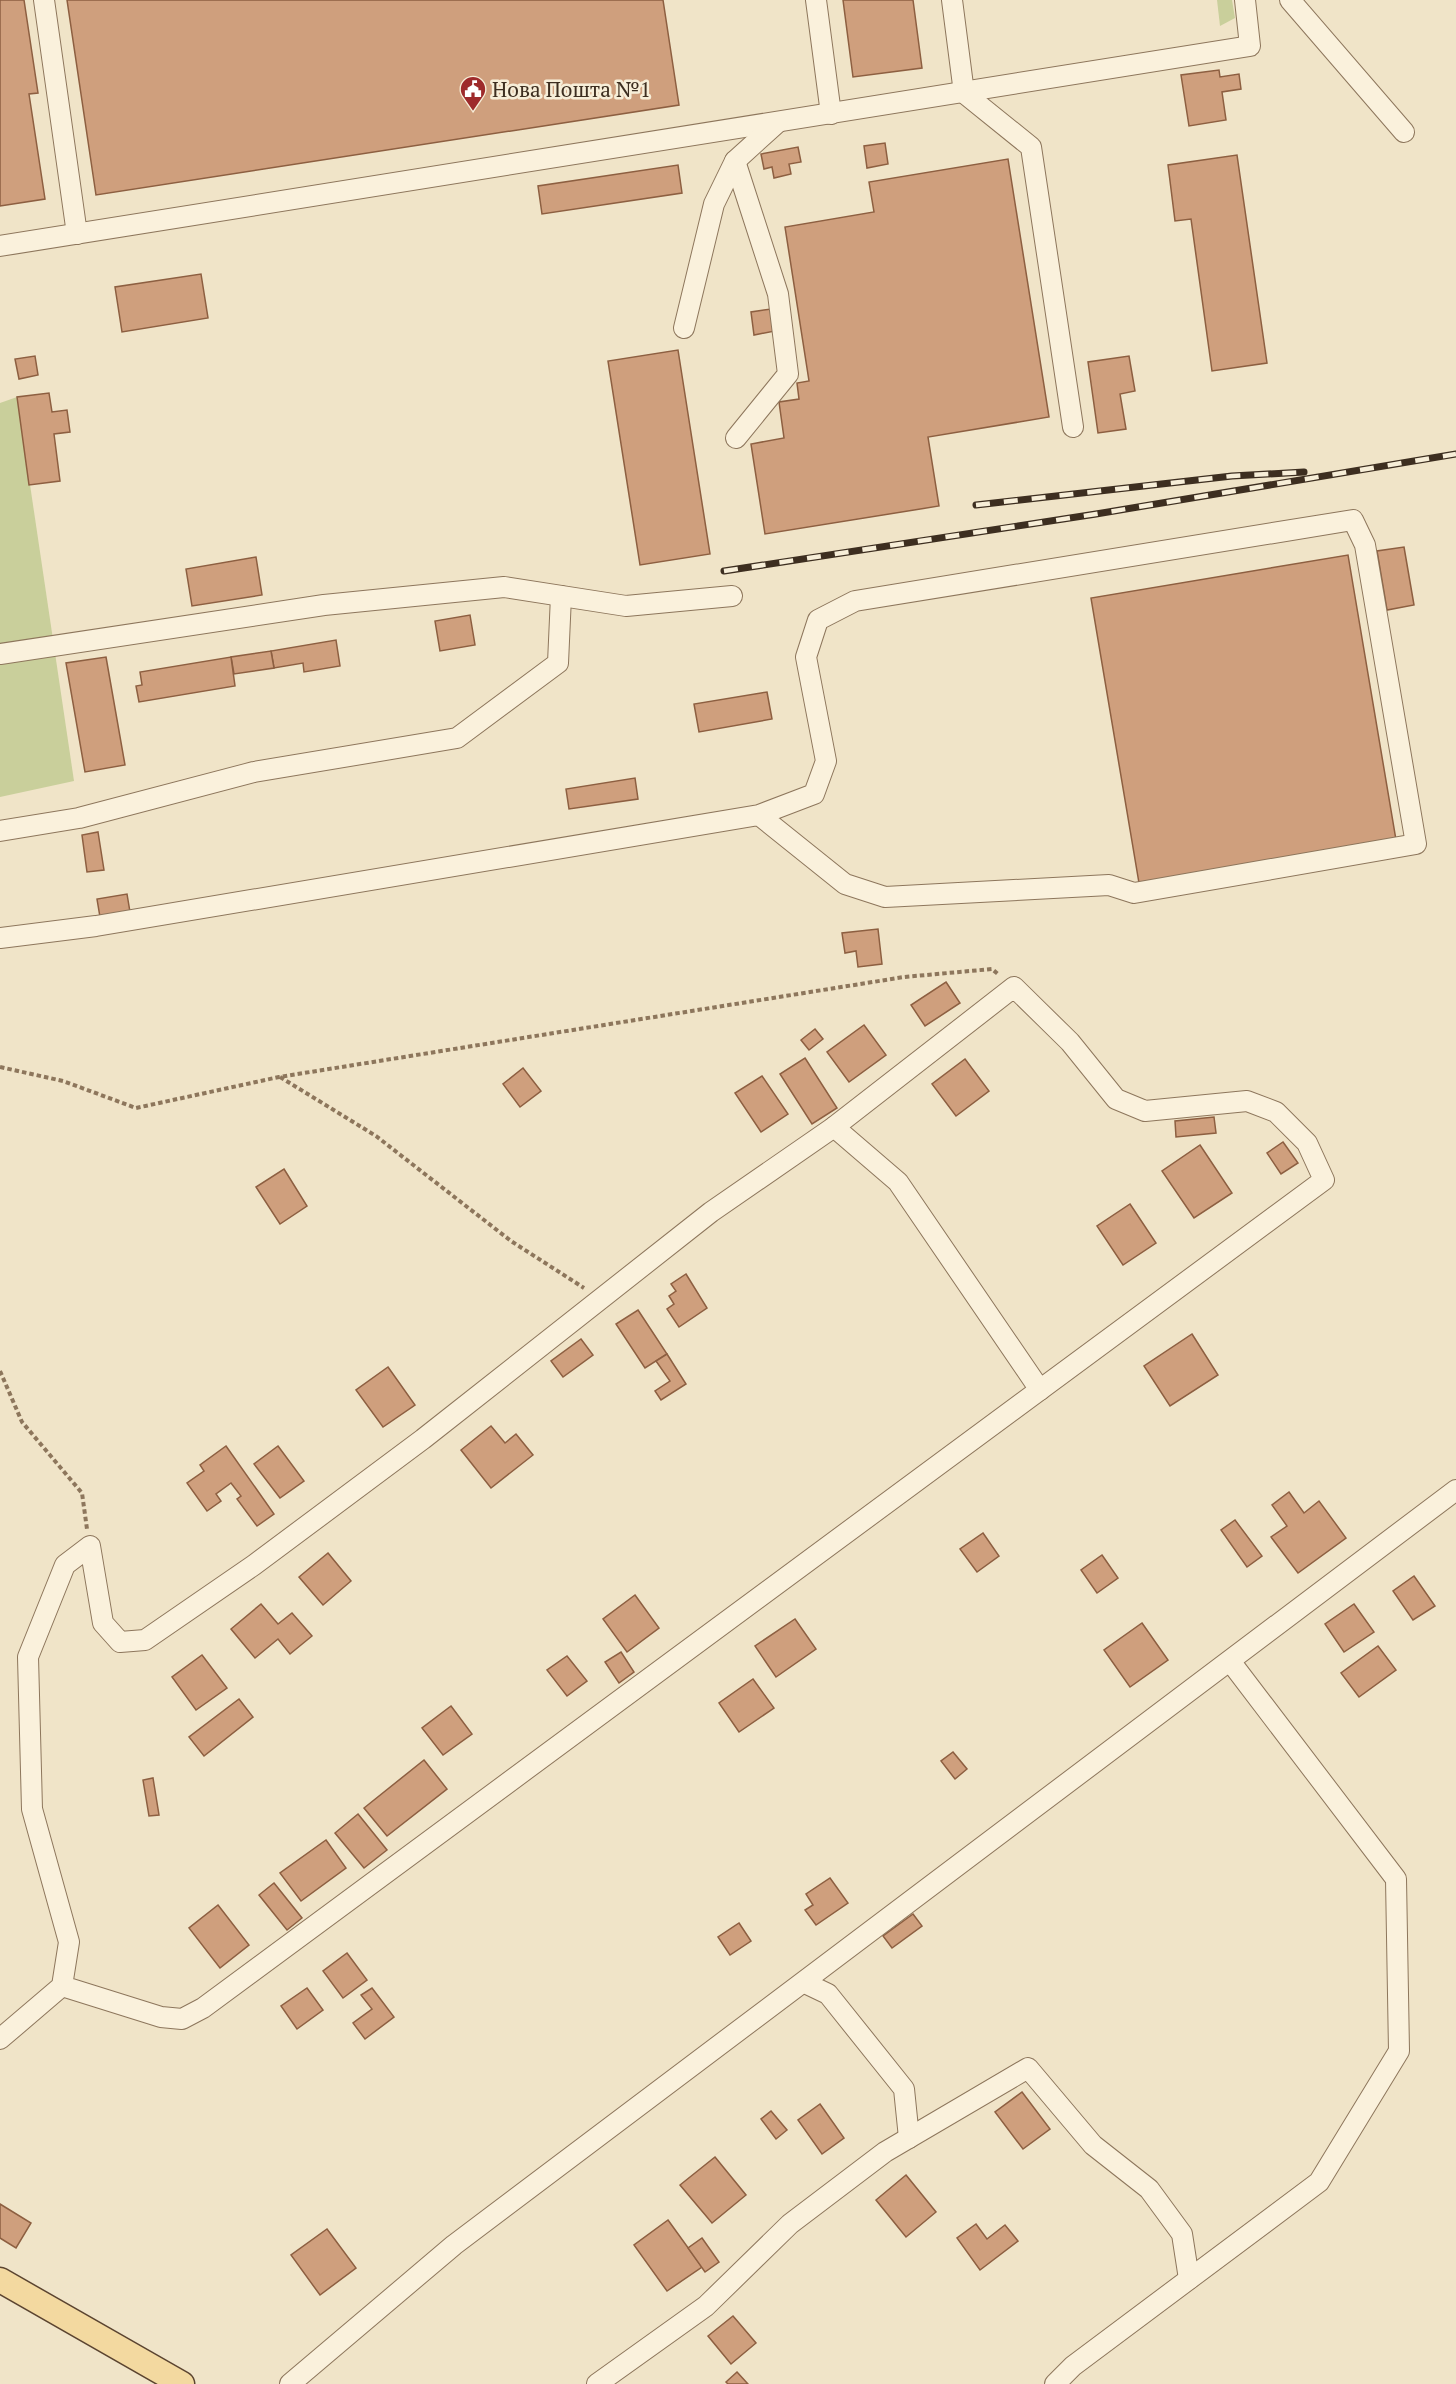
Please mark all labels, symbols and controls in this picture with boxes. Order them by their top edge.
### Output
public building icon: Нова Пошта №1 [458,74,488,112]
place label: Нова Пошта №1 [492,75,651,103]

